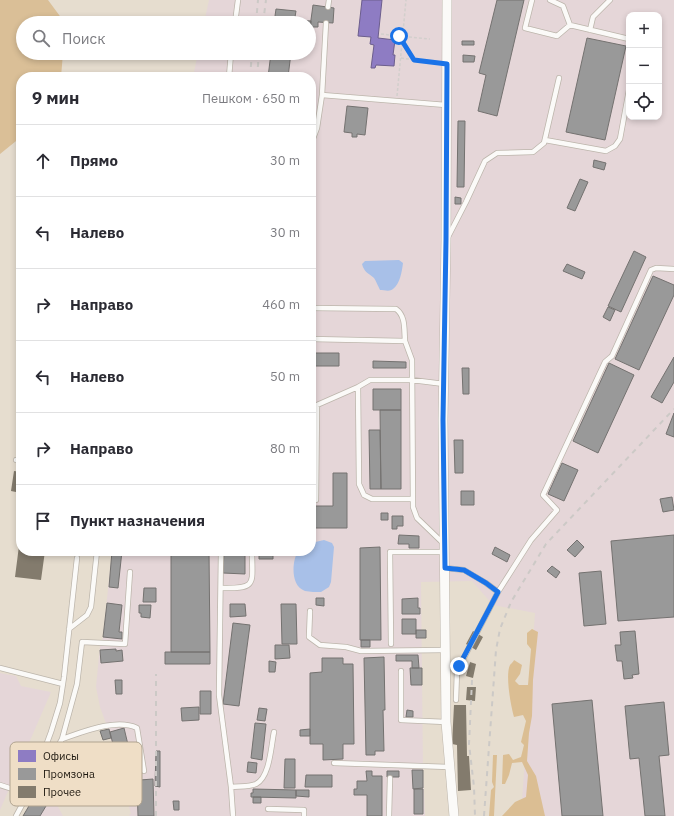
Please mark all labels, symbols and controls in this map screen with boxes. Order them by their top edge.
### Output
map controls [626,12,662,120]
button: + [626,12,662,48]
search box [16,16,316,60]
icon: search [30,27,52,49]
route start [390,27,408,45]
text: Поиск [62,29,105,48]
button: − [626,48,662,84]
button: locate [626,84,662,120]
text: 9 мин [32,87,79,109]
text: Пешком · 650 m [202,90,300,107]
icon: ahead [32,150,54,172]
text: Прямо [70,151,118,170]
text: 30 m [270,152,300,169]
icon: left [32,222,54,244]
text: Налево [70,223,124,242]
text: 30 m [270,224,300,241]
icon: right [32,294,54,316]
text: Направо [70,295,133,314]
text: 460 m [262,296,300,313]
icon: left [32,366,54,388]
text: Налево [70,367,124,386]
text: 50 m [270,368,300,385]
icon: right [32,438,54,460]
text: Направо [70,439,133,458]
text: 80 m [270,440,300,457]
icon: arrive [32,510,54,532]
text: Пункт назначения [70,511,205,530]
route end [450,657,468,675]
legend [10,742,142,806]
text: Офисы [43,749,79,763]
text: Промзона [43,767,95,781]
text: Прочее [43,785,81,799]

